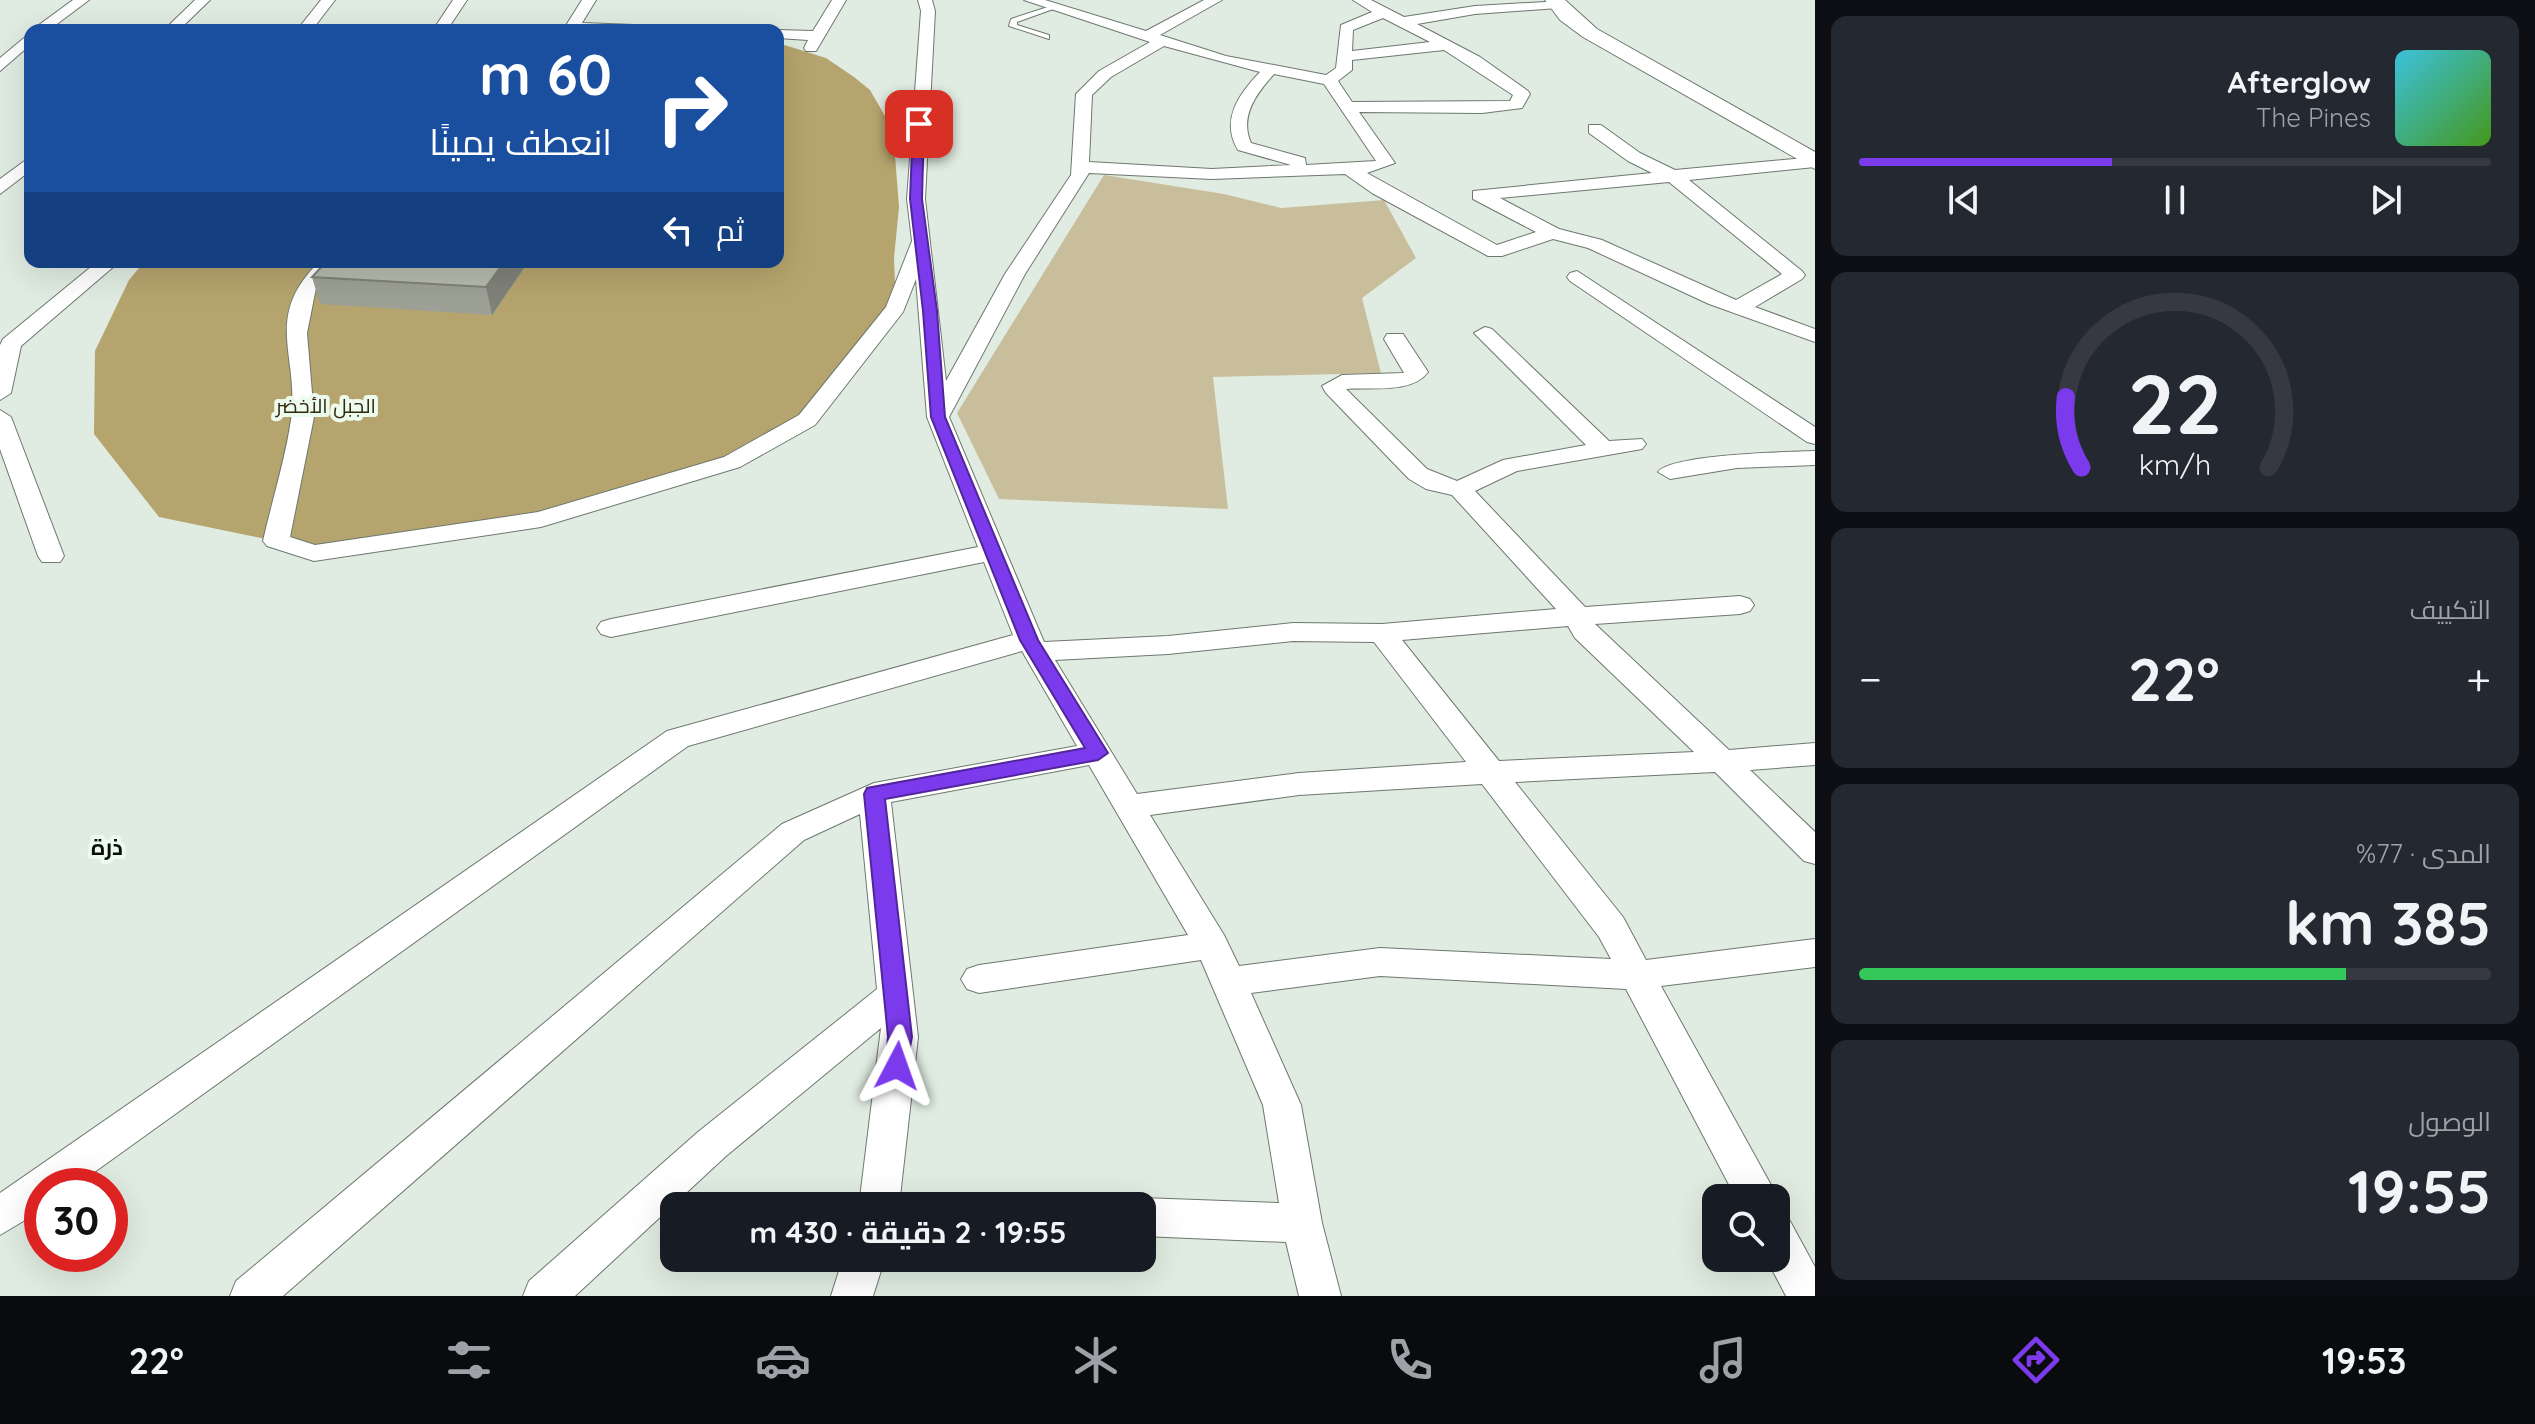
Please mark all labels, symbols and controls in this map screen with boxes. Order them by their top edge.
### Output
text: 60 m [479,39,612,109]
icon: right [640,56,744,160]
text: Afterglow [2228,63,2371,101]
pin [885,90,953,158]
text: The Pines [2256,101,2371,134]
icon: arrive [897,102,941,146]
text: انعطف يمينًا [429,119,612,164]
icon: previous [1942,178,1986,222]
icon: pause [2153,178,2197,222]
icon: next [2364,178,2408,222]
icon: left [656,208,700,252]
text: ثم [716,211,744,249]
text: 22 [2128,351,2222,455]
park label: الجبل الأخضر [275,393,376,419]
text: km/h [2139,446,2211,482]
text: التكييف [2409,593,2491,626]
text: 22° [2128,641,2220,716]
text: − [1859,651,1882,706]
text: + [2466,651,2491,706]
district label: ذرة [91,833,123,861]
text: المدى · 77% [2356,837,2491,870]
text: 385 km [2285,885,2491,960]
position arrow [855,1024,939,1108]
text: الوصول [2408,1105,2491,1138]
text: 19:55 [2348,1153,2491,1228]
speed limit sign: 30 [24,1168,128,1272]
map controls [1702,1184,1790,1272]
button: search [1702,1184,1790,1272]
text: 19:55 · 2 دقيقة · 430 m [750,1213,1066,1251]
icon: filters [441,1332,497,1388]
icon: car [755,1332,811,1388]
icon: climate [1068,1332,1124,1388]
icon: phone [1382,1332,1438,1388]
icon: music [1695,1332,1751,1388]
icon: directions [2008,1332,2064,1388]
text: 22° [129,1338,184,1383]
text: 19:53 [2322,1338,2406,1383]

